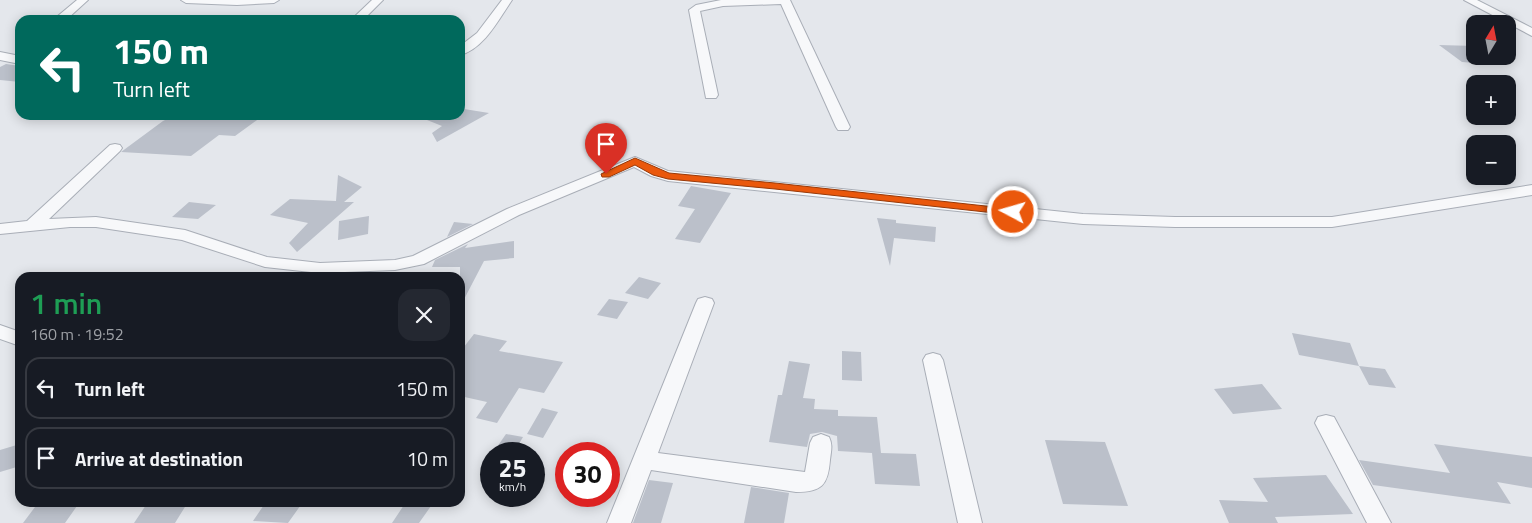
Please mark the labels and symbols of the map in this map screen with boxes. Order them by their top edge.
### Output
north arrow [1466,15,1516,65]
pin [585,123,627,174]
position arrow [986,185,1038,237]
speed limit sign: 30 [555,442,620,507]

